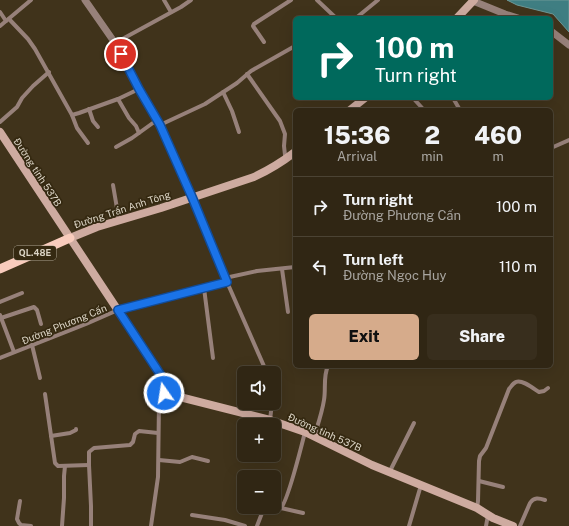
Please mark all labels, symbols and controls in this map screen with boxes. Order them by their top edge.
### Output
text: 100 m [375,31,454,64]
icon: right [309,32,361,84]
pin [104,37,138,71]
icon: arrive [110,43,132,65]
text: Turn right [375,65,457,86]
text: 15:36 [324,121,390,149]
text: 2 [424,121,440,149]
text: 460 [474,121,522,149]
street label: Đường tỉnh 537B [11,135,65,209]
text: Arrival [337,149,377,164]
text: min [421,149,443,164]
text: m [492,149,504,164]
street label: Đường Trần Anh Tông [72,188,172,230]
text: Turn right [343,191,413,208]
icon: right [309,196,331,218]
text: 100 m [496,198,537,215]
text: Đường Phương Cấn [343,208,461,223]
road number: QL.48E [14,246,56,260]
text: Turn left [343,251,404,268]
icon: left [309,256,331,278]
text: 110 m [499,258,537,275]
text: Đường Ngọc Huy [343,268,447,283]
street label: Đường Phương Cấn [20,301,109,347]
button: Exit [309,314,419,360]
button: Share [427,314,537,360]
map controls [237,366,281,514]
button: sound [237,366,281,410]
position arrow [143,372,185,414]
street label: Đường tỉnh 537B [286,410,364,454]
button: + [237,418,281,462]
button: − [237,470,281,514]

